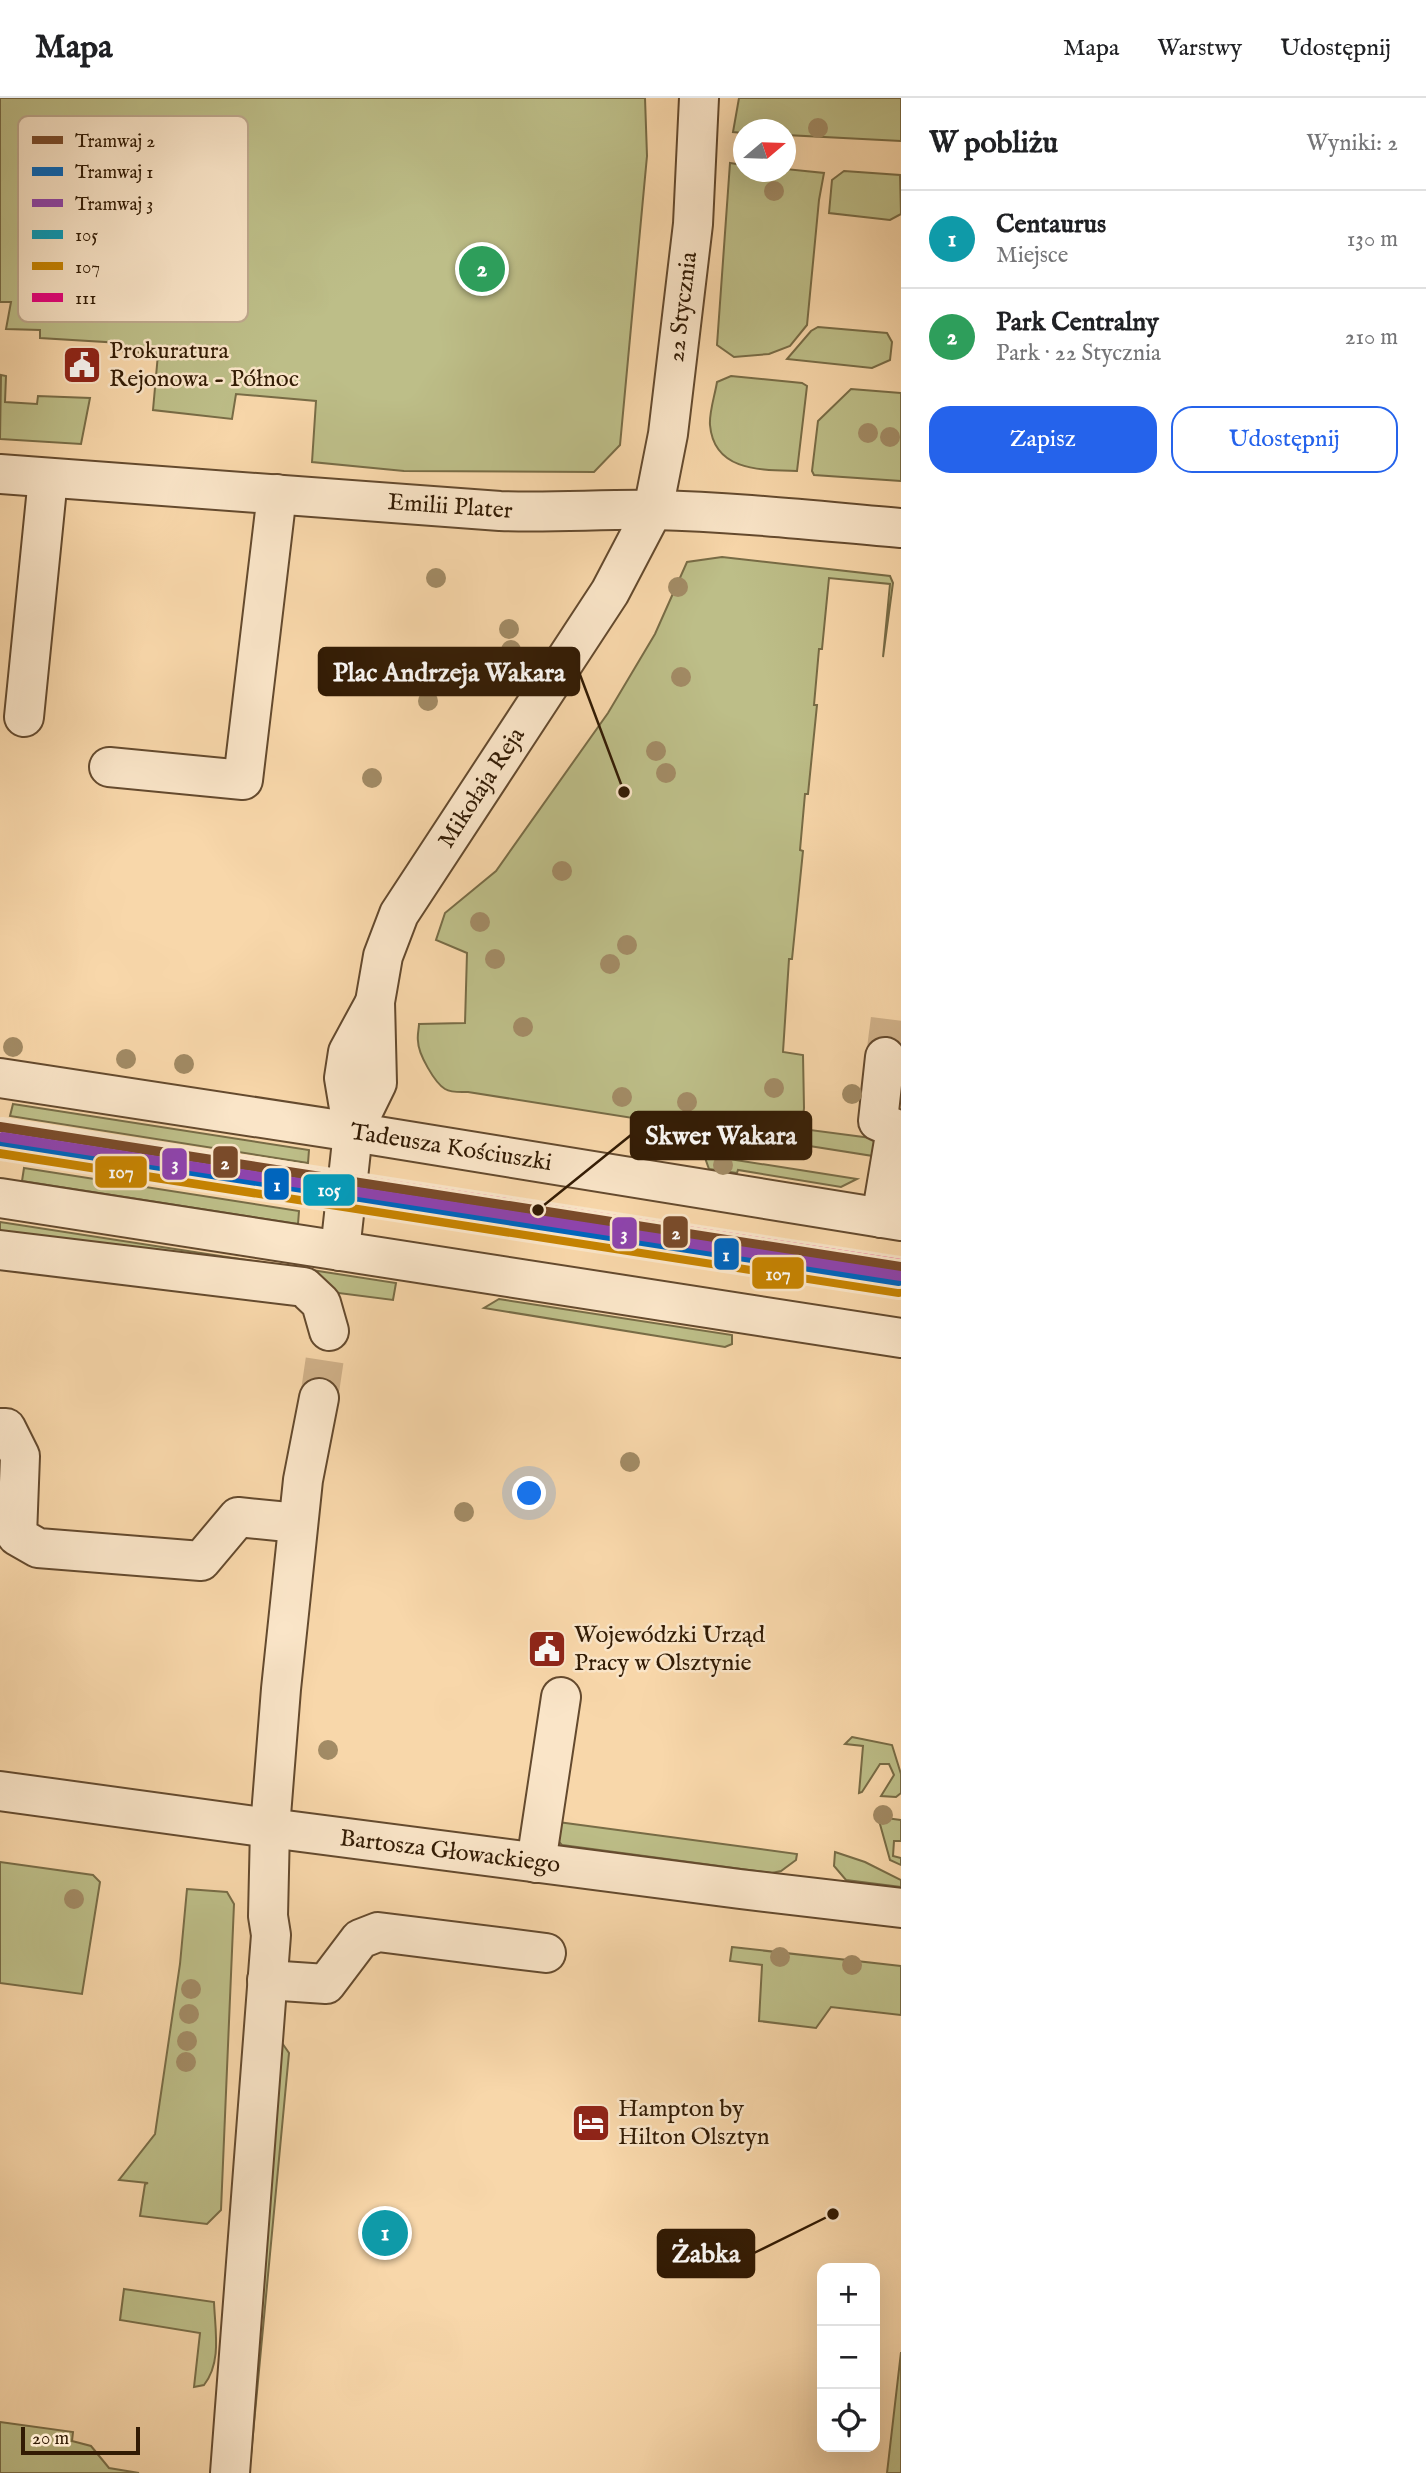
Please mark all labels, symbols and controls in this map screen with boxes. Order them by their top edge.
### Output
text: Mapa [35,27,112,69]
text: Mapa [1063,33,1119,64]
text: Warstwy [1157,33,1242,64]
text: Udostępnij [1280,33,1391,64]
legend [18,116,248,322]
north arrow [733,119,796,182]
text: W pobliżu [929,125,1058,163]
text: Wyniki: 2 [1306,129,1398,158]
text: Tramwaj 2 [75,130,155,154]
text: Tramwaj 1 [75,161,153,185]
text: Tramwaj 3 [75,193,153,217]
text: Centaurus [996,208,1106,241]
text: 105 [75,224,98,248]
text: 1 [948,225,956,254]
text: 130 m [1347,225,1398,254]
text: Miejsce [996,241,1068,270]
pin: 2 [459,243,505,295]
street label: 22 Stycznia [661,250,705,364]
text: 107 [75,256,100,280]
text: 111 [75,287,96,311]
text: Park Centralny [996,306,1159,339]
text: 2 [947,323,957,352]
text: 210 m [1345,323,1398,352]
place label: Prokuratura Rejonowa - Północ [109,336,299,395]
text: Park · 22 Stycznia [996,339,1161,368]
public building icon: Prokuratura Rejonowa - Północ [61,344,103,386]
button: Zapisz [929,406,1157,473]
button: Udostępnij [1171,406,1398,473]
street label: Emilii Plater [387,487,514,527]
callout: Plac Andrzeja Wakara [319,648,579,695]
text: Plac Andrzeja Wakara [333,657,566,690]
street label: Mikołaja Reja [431,721,533,854]
callout: Skwer Wakara [631,1112,811,1159]
street label: Tadeusza Kościuszki [348,1117,554,1179]
text: Skwer Wakara [645,1120,798,1153]
line badge: 2 [212,1145,239,1179]
line badge: 3 [161,1147,188,1181]
text: 2 [221,1152,230,1176]
text: 3 [171,1153,179,1177]
line badge: 107 [94,1155,148,1189]
text: 107 [108,1161,134,1185]
line badge: 1 [263,1167,290,1201]
line badge: 105 [302,1173,356,1207]
text: 1 [273,1174,281,1198]
text: 105 [317,1179,341,1203]
line badge: 2 [662,1215,689,1249]
line badge: 3 [611,1216,638,1250]
text: 2 [672,1222,681,1246]
text: 3 [620,1223,628,1247]
line badge: 1 [713,1237,740,1271]
text: 1 [722,1244,730,1268]
line badge: 107 [751,1256,805,1290]
text: 107 [765,1263,791,1287]
your location [512,1476,546,1510]
place label: Wojewódzki Urząd Pracy w Olsztynie [574,1620,765,1679]
public building icon: Wojewódzki Urząd Pracy w Olsztynie [526,1628,568,1670]
street label: Bartosza Głowackiego [338,1823,562,1881]
place label: Hampton by Hilton Olsztyn [618,2094,770,2153]
hotel icon: Hampton by Hilton Olsztyn [570,2102,612,2144]
pin: 1 [362,2207,408,2259]
callout: Żabka [658,2230,754,2277]
text: Żabka [672,2238,741,2271]
map controls [817,2263,880,2452]
button: + [817,2263,880,2326]
button: − [817,2326,880,2389]
button: locate [817,2389,880,2452]
scale bar [21,2424,140,2456]
text: 20 m [32,2427,69,2451]

